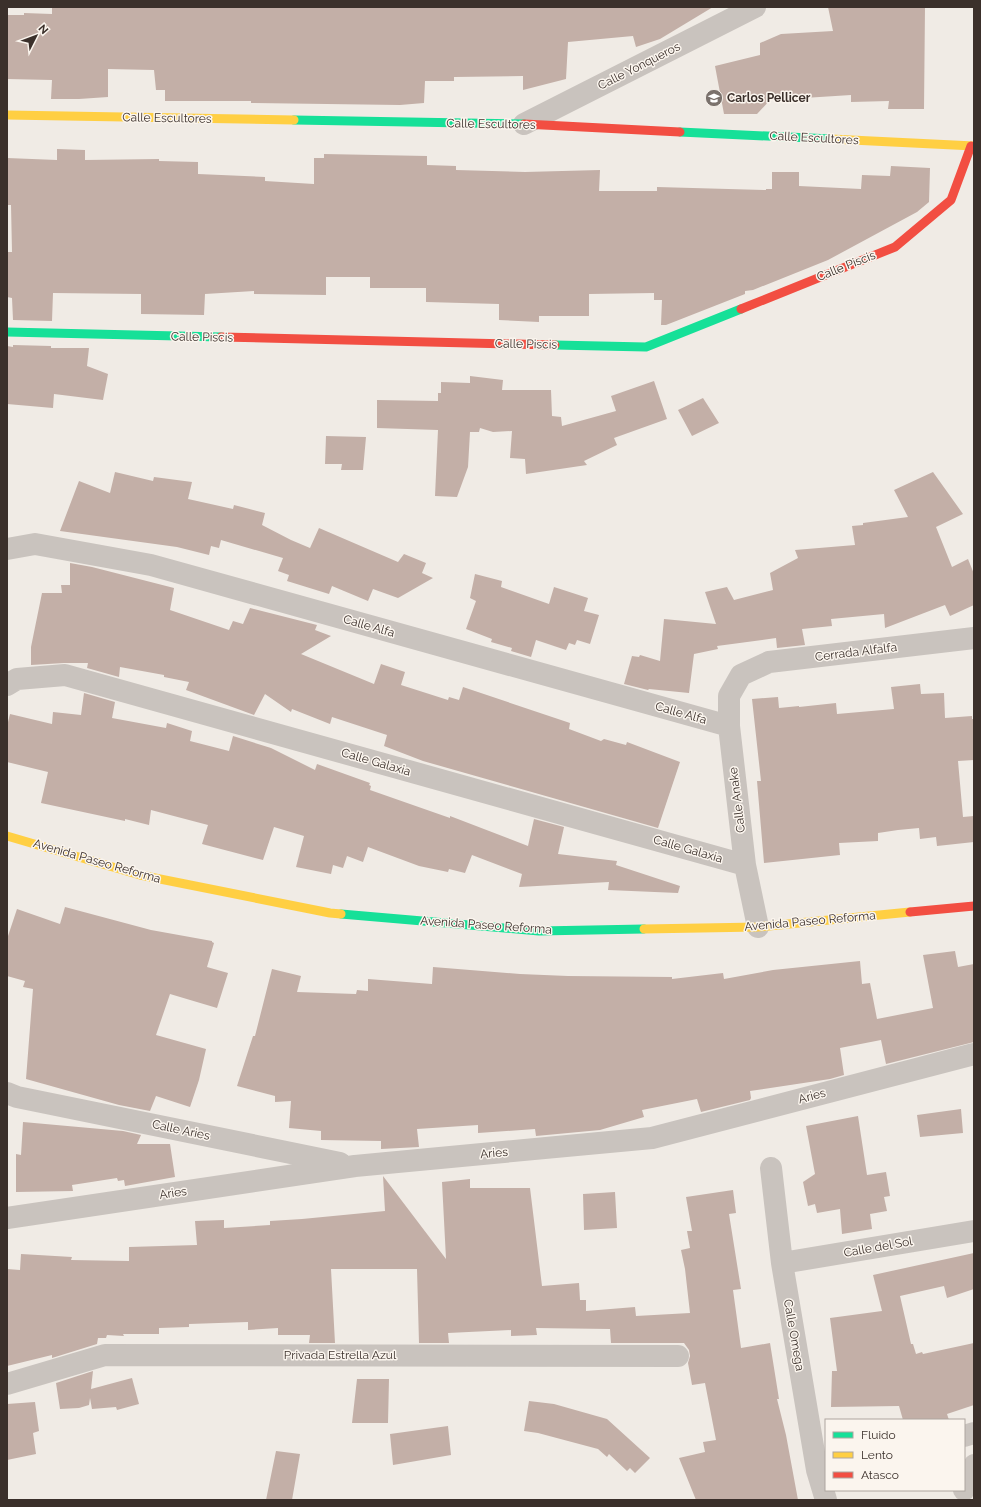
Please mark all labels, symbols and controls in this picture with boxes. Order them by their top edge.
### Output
north arrow [16,16,56,56]
text: N [35,22,51,37]
street label: Calle Yonqueros [596,39,683,93]
school or university icon: Carlos Pellicer [704,88,724,108]
place label: Carlos Pellicer [727,91,811,105]
street label: Calle Escultores [122,110,212,126]
street label: Calle Escultores [446,116,536,132]
street label: Calle Escultores [769,129,859,147]
street label: Calle Piscis [815,248,878,284]
street label: Calle Piscis [171,329,233,345]
street label: Calle Piscis [495,336,557,352]
street label: Calle Alfa [342,612,396,640]
street label: Cerrada Alfalfa [814,640,898,664]
street label: Calle Alfa [654,699,708,727]
street label: Calle Galaxia [340,745,412,779]
street label: Calle Anake [726,767,748,833]
street label: Calle Galaxia [652,832,724,866]
street label: Avenida Paseo Reforma [32,836,162,886]
street label: Avenida Paseo Reforma [744,908,876,934]
street label: Avenida Paseo Reforma [420,913,552,937]
street label: Aries [797,1086,827,1106]
street label: Calle Aries [151,1117,211,1143]
street label: Aries [480,1145,509,1161]
street label: Aries [158,1184,188,1202]
street label: Calle del Sol [843,1234,914,1260]
street label: Calle Omega [781,1298,807,1372]
street label: Privada Estrella Azul [284,1348,397,1362]
legend [825,1419,965,1491]
text: Fluido [861,1428,896,1442]
text: Lento [861,1448,893,1462]
text: Atasco [861,1468,899,1482]

